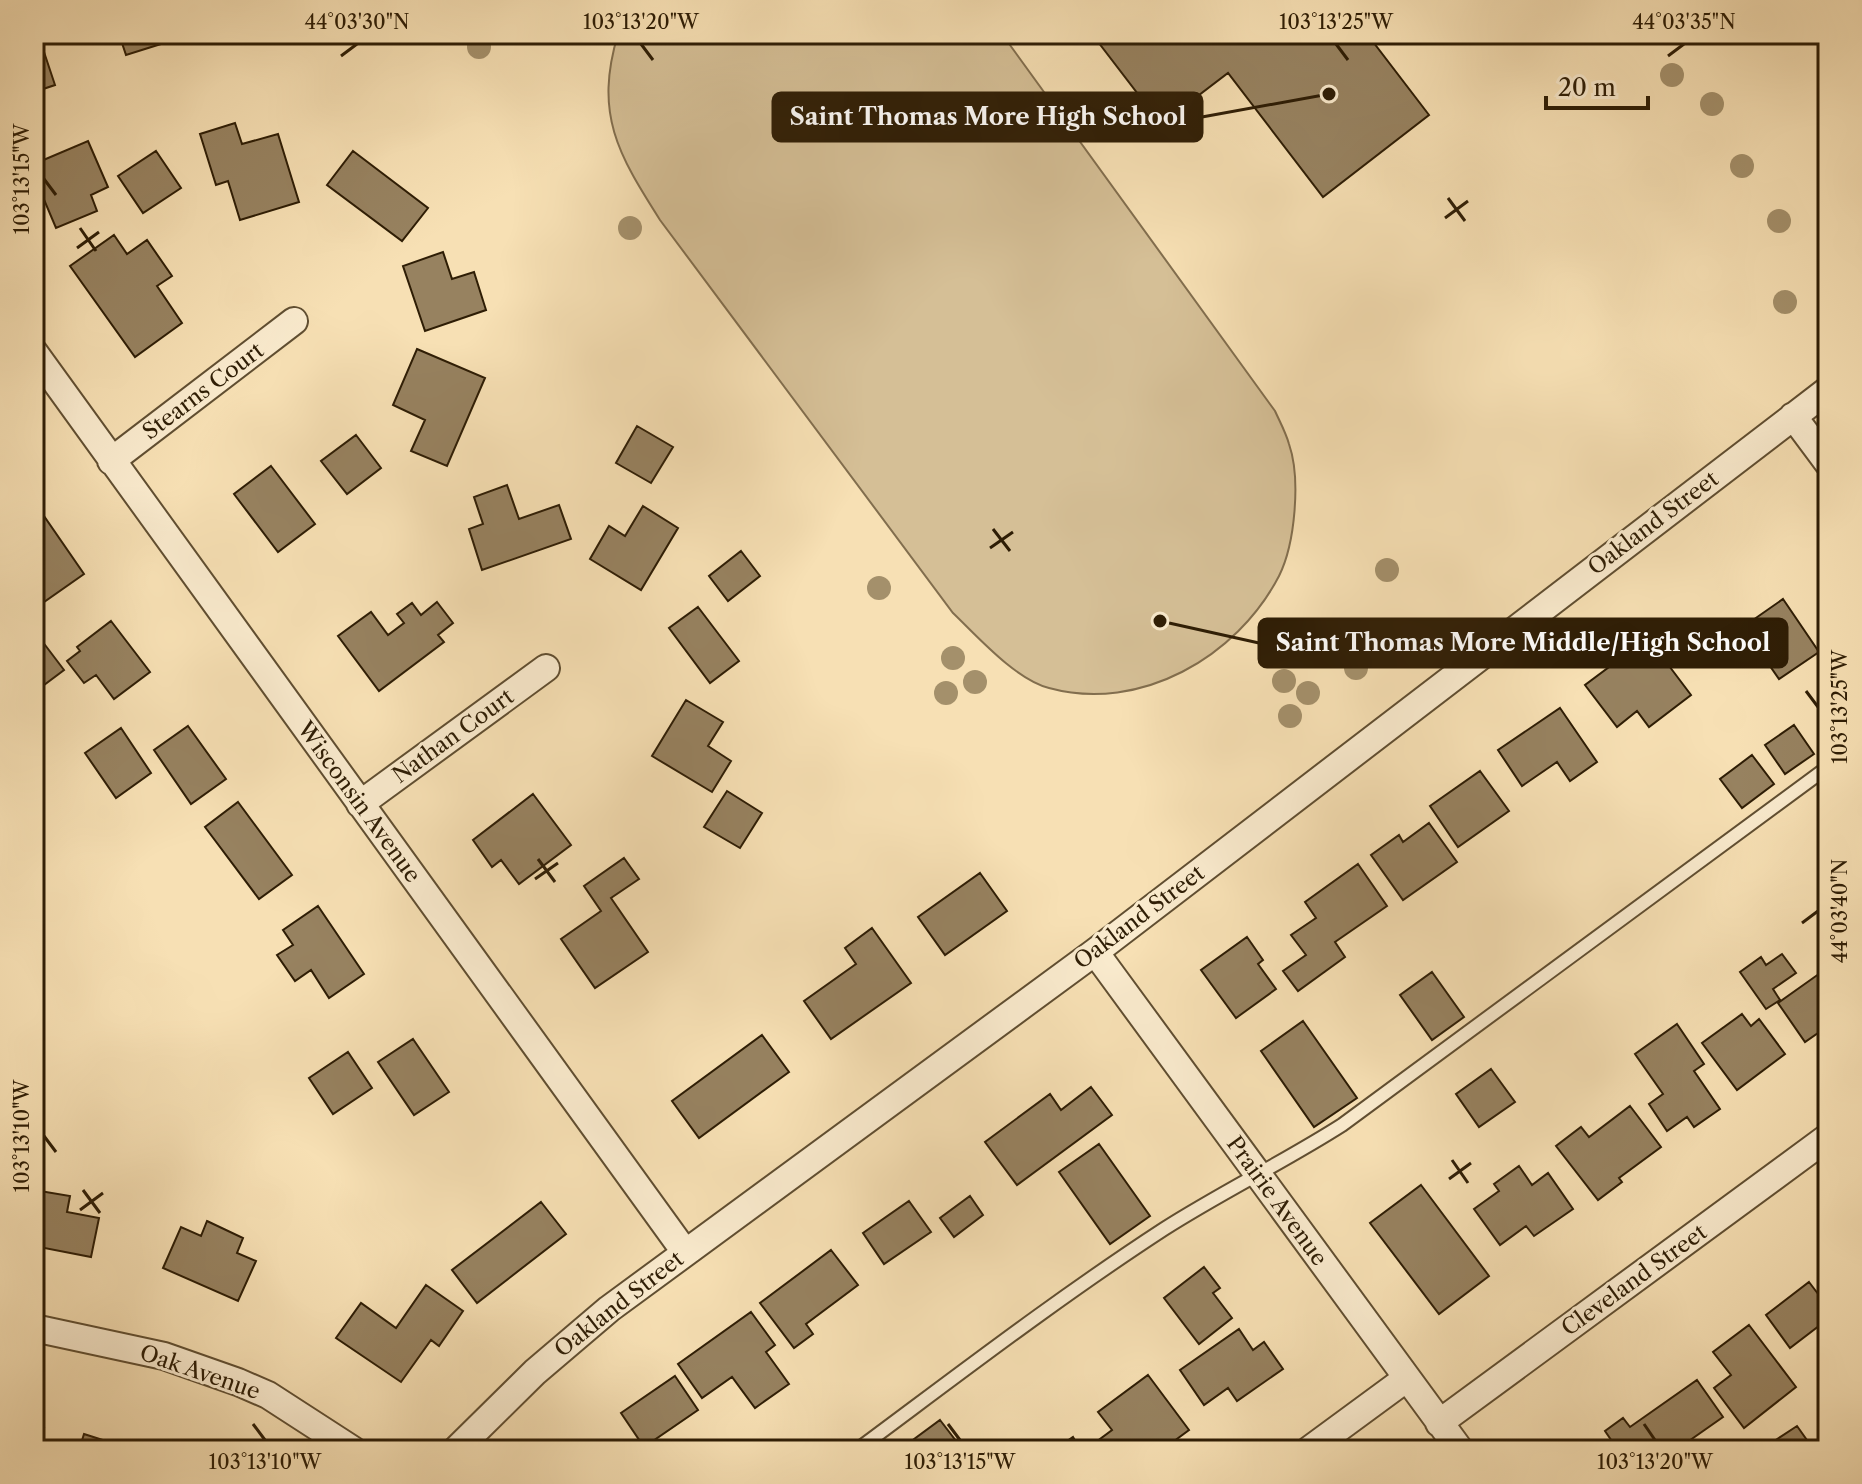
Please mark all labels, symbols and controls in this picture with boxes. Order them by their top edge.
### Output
text: 44°03'30"N [304,10,410,34]
text: 103°13'20"W [583,10,700,34]
text: 103°13'25"W [1279,10,1394,34]
text: 44°03'35"N [1632,10,1736,34]
scale bar [1546,60,1648,110]
text: 20 m [1558,73,1616,102]
callout: Saint Thomas More High School [773,93,1202,141]
text: Saint Thomas More High School [789,102,1187,131]
text: 103°13'15"W [10,122,34,235]
street label: Stearns Court [137,337,269,445]
street label: Oakland Street [1583,465,1724,581]
callout: Saint Thomas More Middle/High School [1259,619,1787,667]
text: Saint Thomas More Middle/High School [1276,628,1770,657]
text: 103°13'25"W [1828,649,1852,764]
street label: Nathan Court [387,683,519,789]
street label: Wisconsin Avenue [291,715,426,888]
street label: Oakland Street [1069,859,1210,975]
text: 44°03'40"N [1828,859,1852,963]
text: 103°13'10"W [10,1078,34,1192]
street label: Prairie Avenue [1221,1131,1333,1271]
street label: Cleveland Street [1556,1218,1712,1342]
street label: Oakland Street [549,1245,689,1363]
street label: Oak Avenue [136,1339,264,1405]
text: 103°13'10"W [209,1450,323,1474]
text: 103°13'15"W [904,1450,1017,1474]
text: 103°13'20"W [1597,1450,1714,1474]

